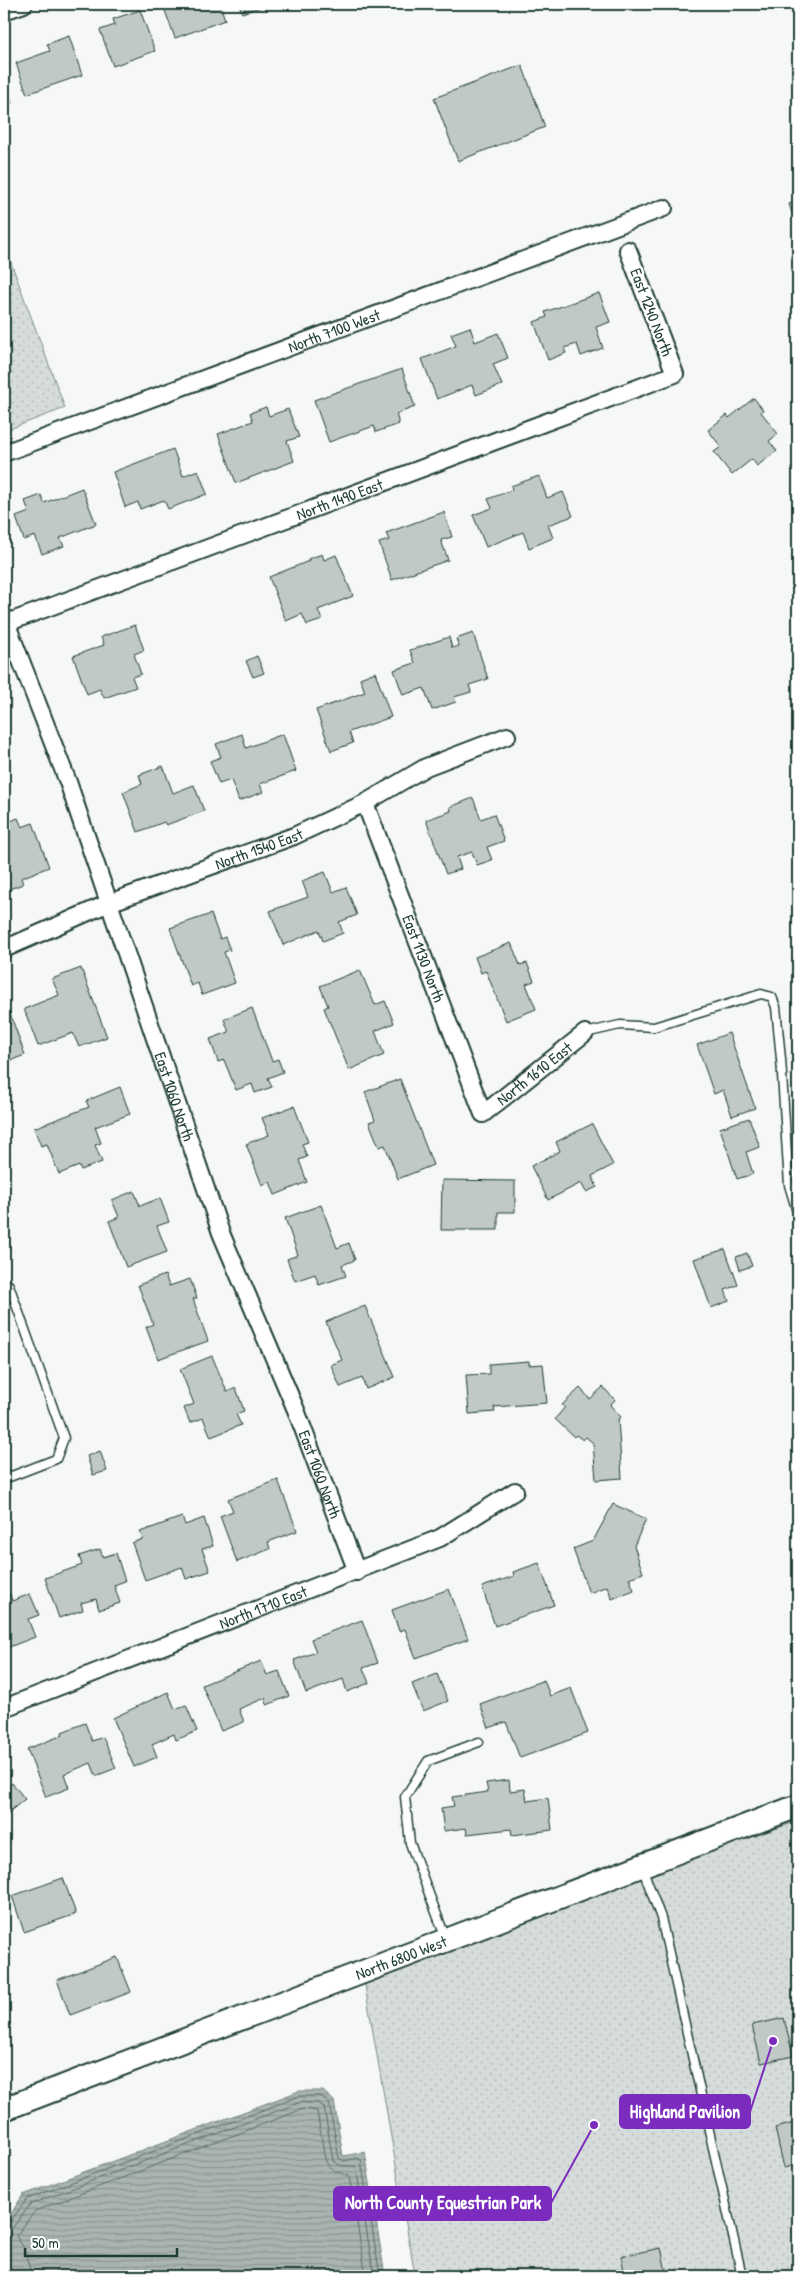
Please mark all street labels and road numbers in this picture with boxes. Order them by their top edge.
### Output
street label: East 1240 North [625,265,679,359]
street label: North 7100 West [285,303,384,358]
street label: North 1490 East [293,473,386,525]
street label: North 1540 East [212,822,307,875]
street label: East 1130 North [397,911,451,1005]
street label: North 1610 East [492,1036,577,1110]
street label: East 1060 North [149,1049,200,1144]
street label: East 1060 North [294,1427,347,1521]
street label: North 1710 East [216,1580,311,1634]
street label: North 6800 West [352,1930,450,1985]

